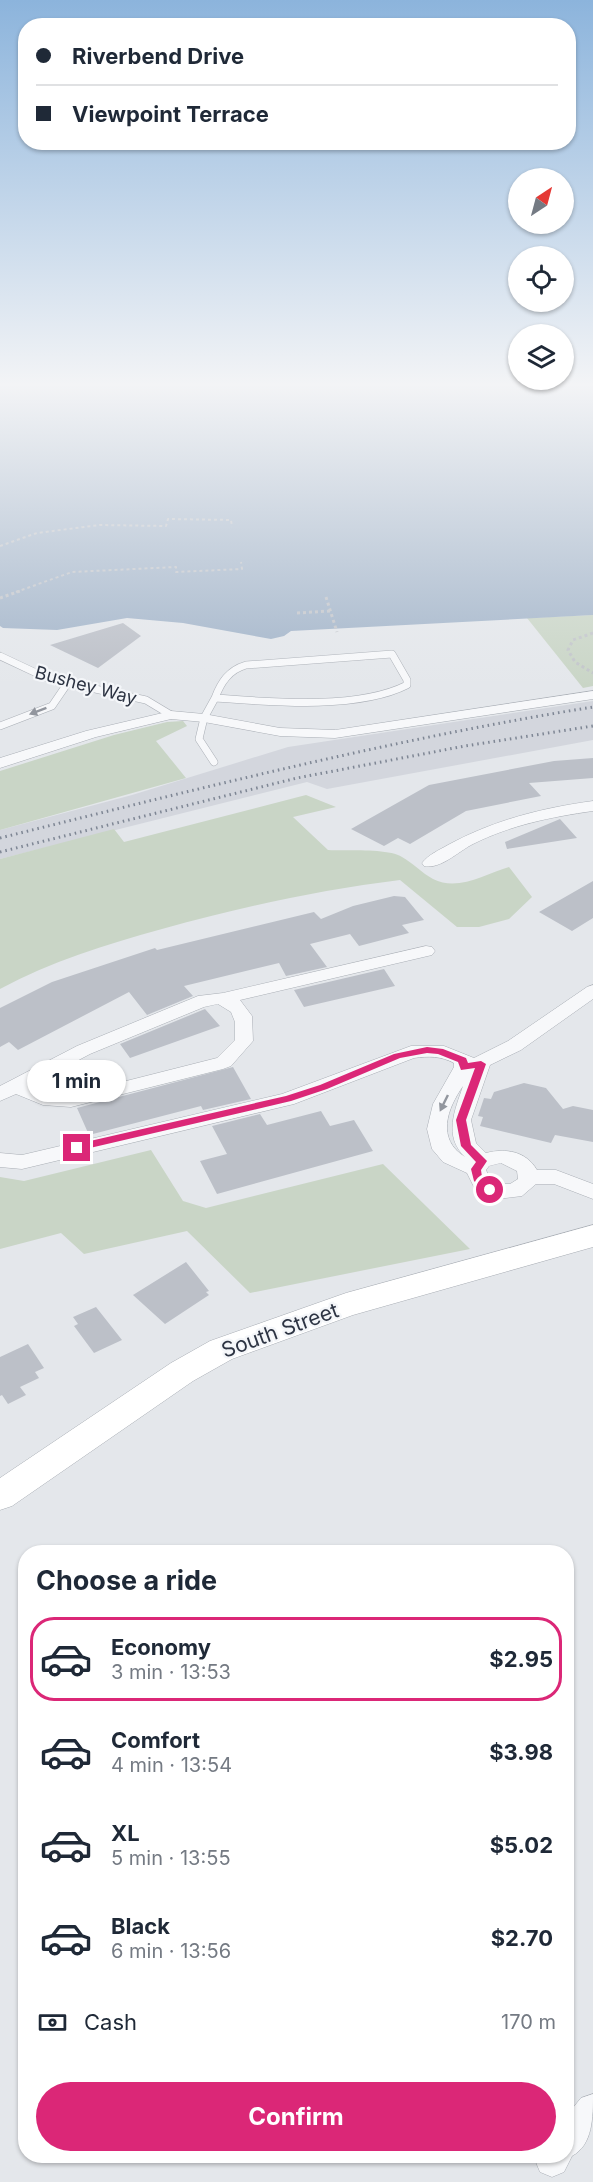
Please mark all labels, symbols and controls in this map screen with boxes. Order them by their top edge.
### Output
text: Riverbend Drive [72,43,244,69]
text: Viewpoint Terrace [72,101,269,127]
north arrow [508,168,574,234]
map controls [508,168,574,390]
button: locate [508,246,574,312]
button: layers [508,324,574,390]
street label: Bushey Way [33,661,139,709]
one-way arrow [29,706,47,716]
callout: 1 min [28,1061,127,1103]
text: 1 min [52,1069,101,1093]
one-way arrow [440,1095,449,1112]
route end [63,1134,90,1161]
route start [476,1176,503,1203]
street label: South Street [218,1297,342,1363]
text: Choose a ride [36,1564,217,1597]
icon: car [39,1632,93,1686]
text: Economy [111,1634,211,1660]
text: $2.95 [489,1646,553,1672]
text: 3 min · 13:53 [111,1660,231,1684]
icon: car [39,1725,93,1779]
text: Comfort [111,1727,200,1753]
text: $3.98 [489,1739,553,1765]
text: 4 min · 13:54 [111,1753,232,1777]
icon: car [39,1818,93,1872]
text: XL [111,1820,140,1846]
text: $5.02 [490,1832,553,1858]
text: 5 min · 13:55 [111,1846,231,1870]
icon: car [39,1911,93,1965]
text: Black [111,1913,170,1939]
text: $2.70 [491,1925,553,1951]
text: 6 min · 13:56 [111,1939,231,1963]
icon: cash [36,2006,69,2039]
text: Cash [84,2009,137,2035]
text: 170 m [501,2010,556,2034]
button: Confirm [36,2082,556,2151]

